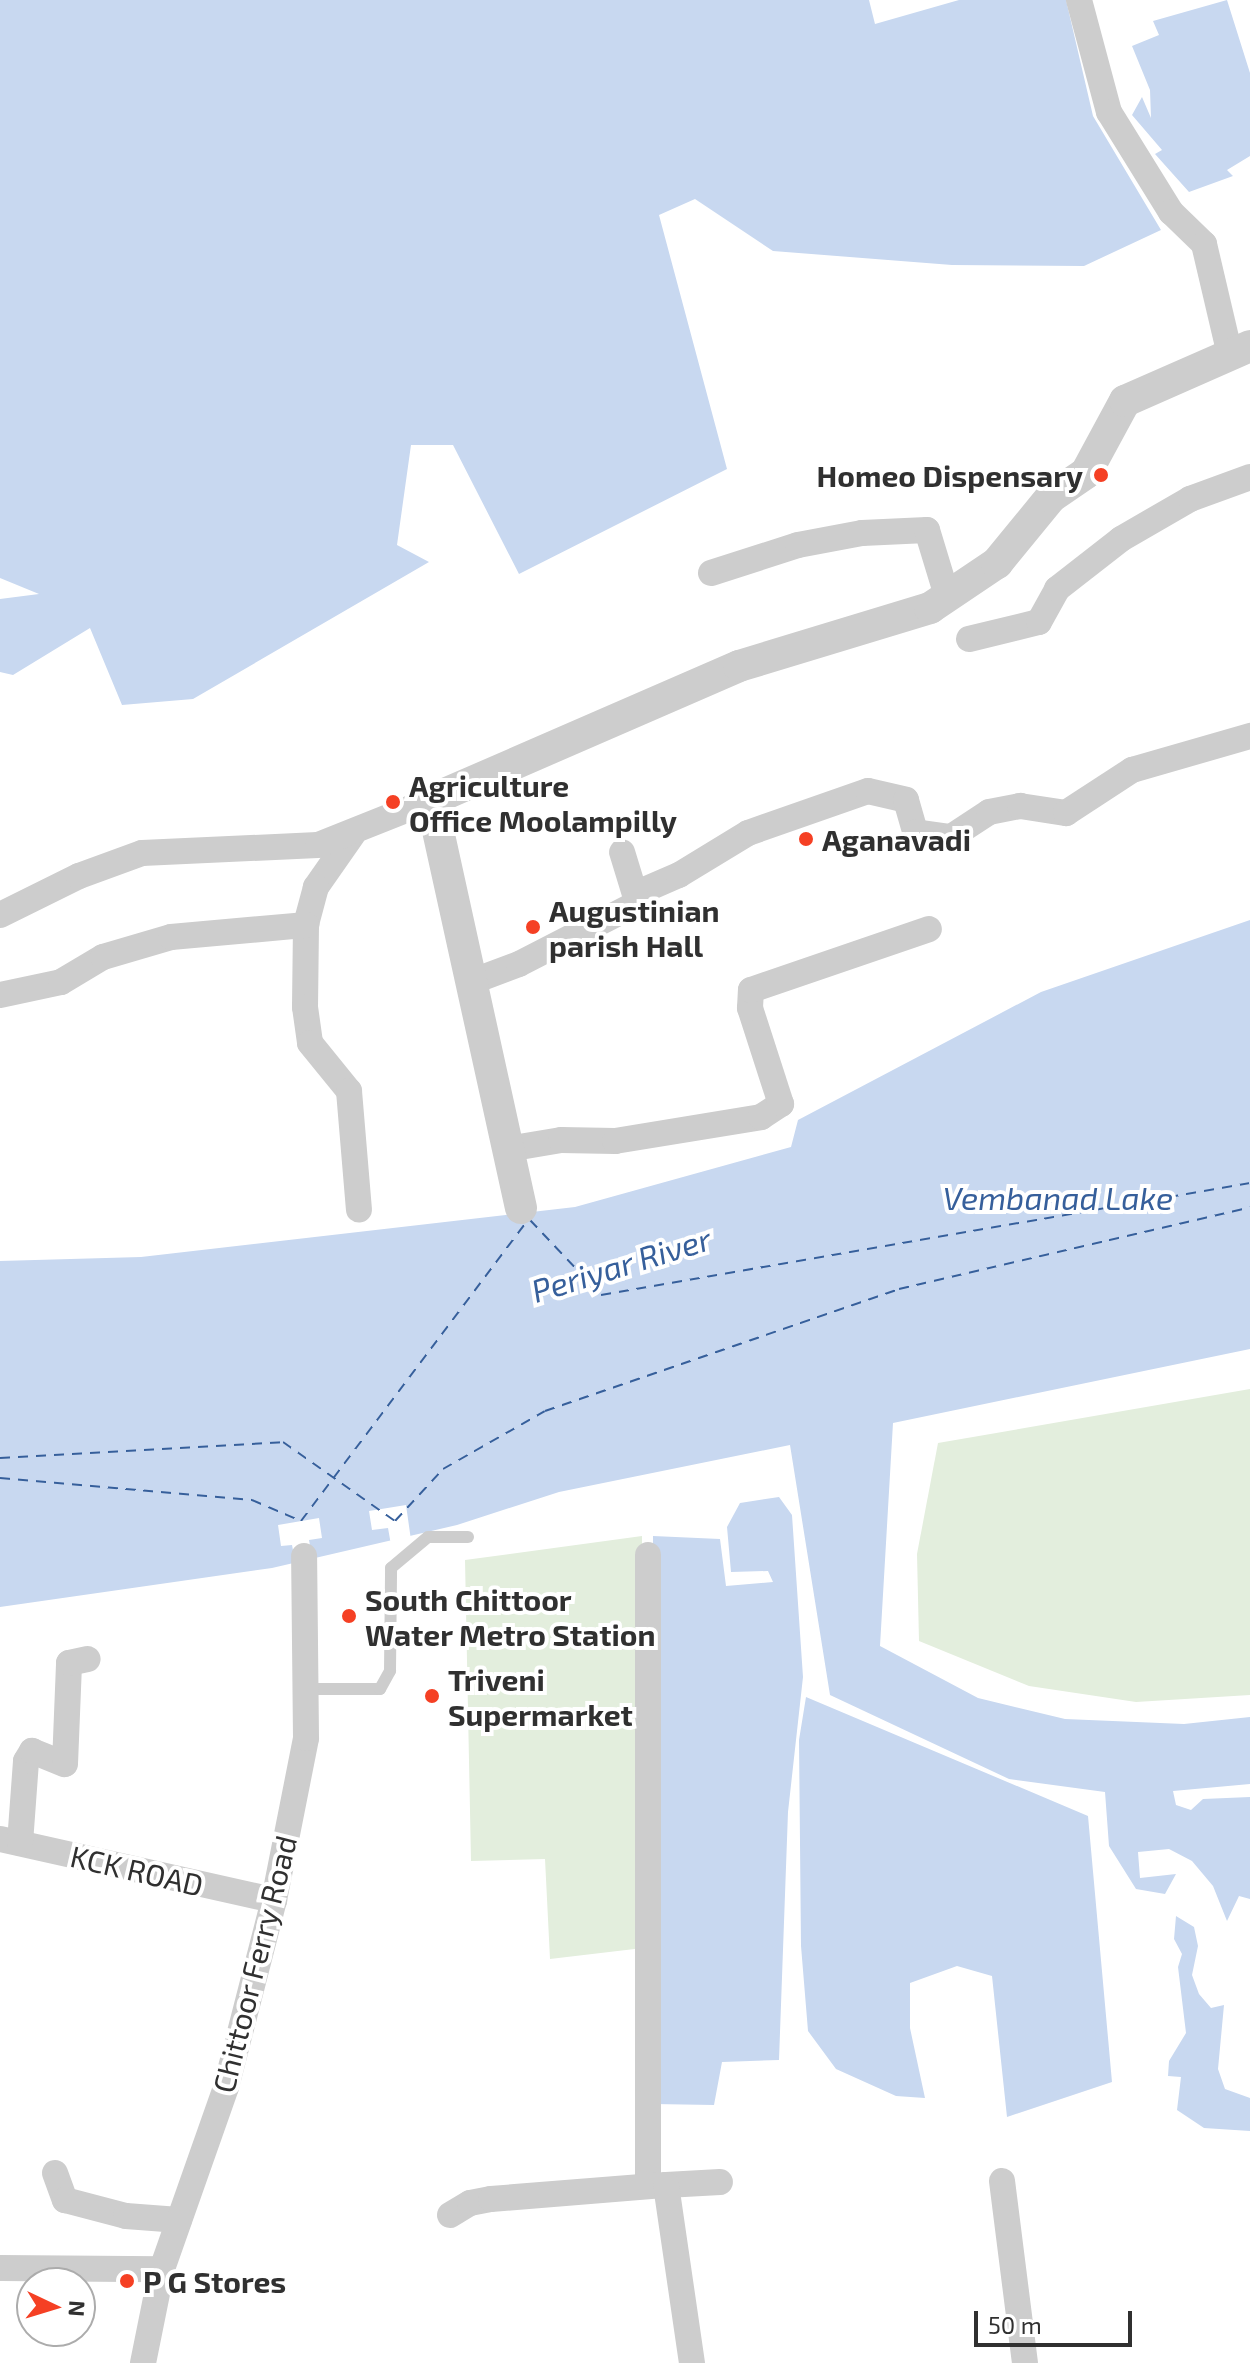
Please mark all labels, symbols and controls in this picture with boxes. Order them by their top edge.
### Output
place label: Homeo Dispensary [817,457,1083,493]
marker: Homeo Dispensary [1090,464,1112,486]
place label: Agriculture Office Moolampilly [409,767,677,838]
marker: Agriculture Office Moolampilly [384,793,402,811]
place label: Aganavadi [822,821,971,857]
marker: Aganavadi [797,830,815,848]
place label: Augustinian parish Hall [549,892,720,962]
marker: Augustinian parish Hall [524,918,542,936]
water label: Vembanad Lake [943,1178,1173,1216]
water label: Periyar River [526,1218,716,1310]
place label: South Chittoor Water Metro Station [365,1581,656,1652]
marker: South Chittoor Water Metro Station [340,1607,358,1625]
place label: Triveni Supermarket [448,1661,633,1732]
marker: Triveni Supermarket [423,1687,441,1705]
street label: Chittoor Ferry Road [204,1831,304,2097]
street label: KCK ROAD [67,1837,207,1903]
place label: P G Stores [143,2263,287,2299]
north arrow [16,2267,96,2347]
marker: P G Stores [118,2272,136,2290]
scale bar [978,2295,1136,2345]
text: N [64,2300,91,2317]
text: 50 m [988,2310,1042,2339]

